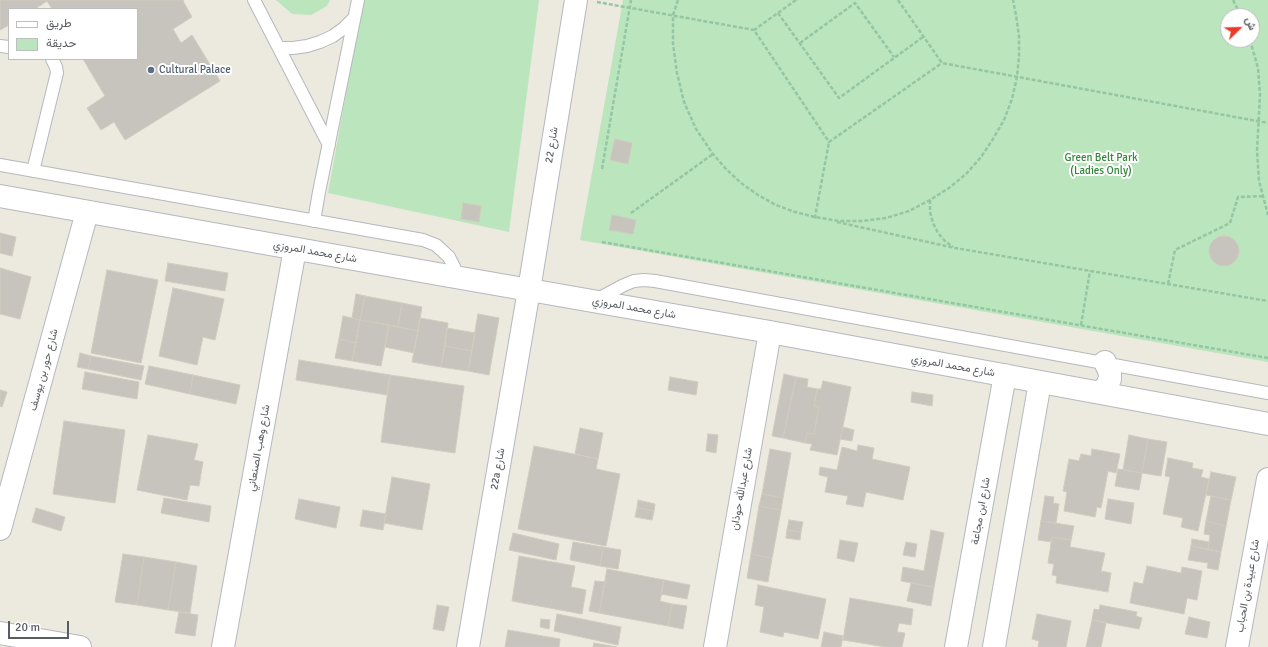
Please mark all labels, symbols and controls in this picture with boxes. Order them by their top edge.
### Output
legend [8,8,138,60]
north arrow [1220,8,1260,48]
text: ش [1242,15,1259,32]
text: طريق [46,16,71,31]
text: حديقة [46,36,76,51]
place label: Cultural Palace [159,63,231,77]
marker: Cultural Palace [146,65,156,75]
street label: شارع 22 [543,126,561,164]
park label: Green Belt Park (Ladies Only) [1065,151,1137,177]
street label: شارع محمد المروزي [272,238,358,266]
street label: شارع محمد المروزي [591,294,677,322]
street label: شارع حور بن يوسف [27,328,61,412]
street label: شارع محمد المروزي [910,352,996,380]
street label: شارع وهب الصنعاني [245,403,273,493]
street label: 22a شارع [488,447,508,491]
street label: شارع عبدالله حوذان [728,447,756,531]
street label: شارع ابن مجاعة [969,476,993,546]
street label: شارع عبيدة بن الحباب [1233,538,1263,634]
scale bar [10,613,71,639]
text: 20 m [15,620,40,635]

